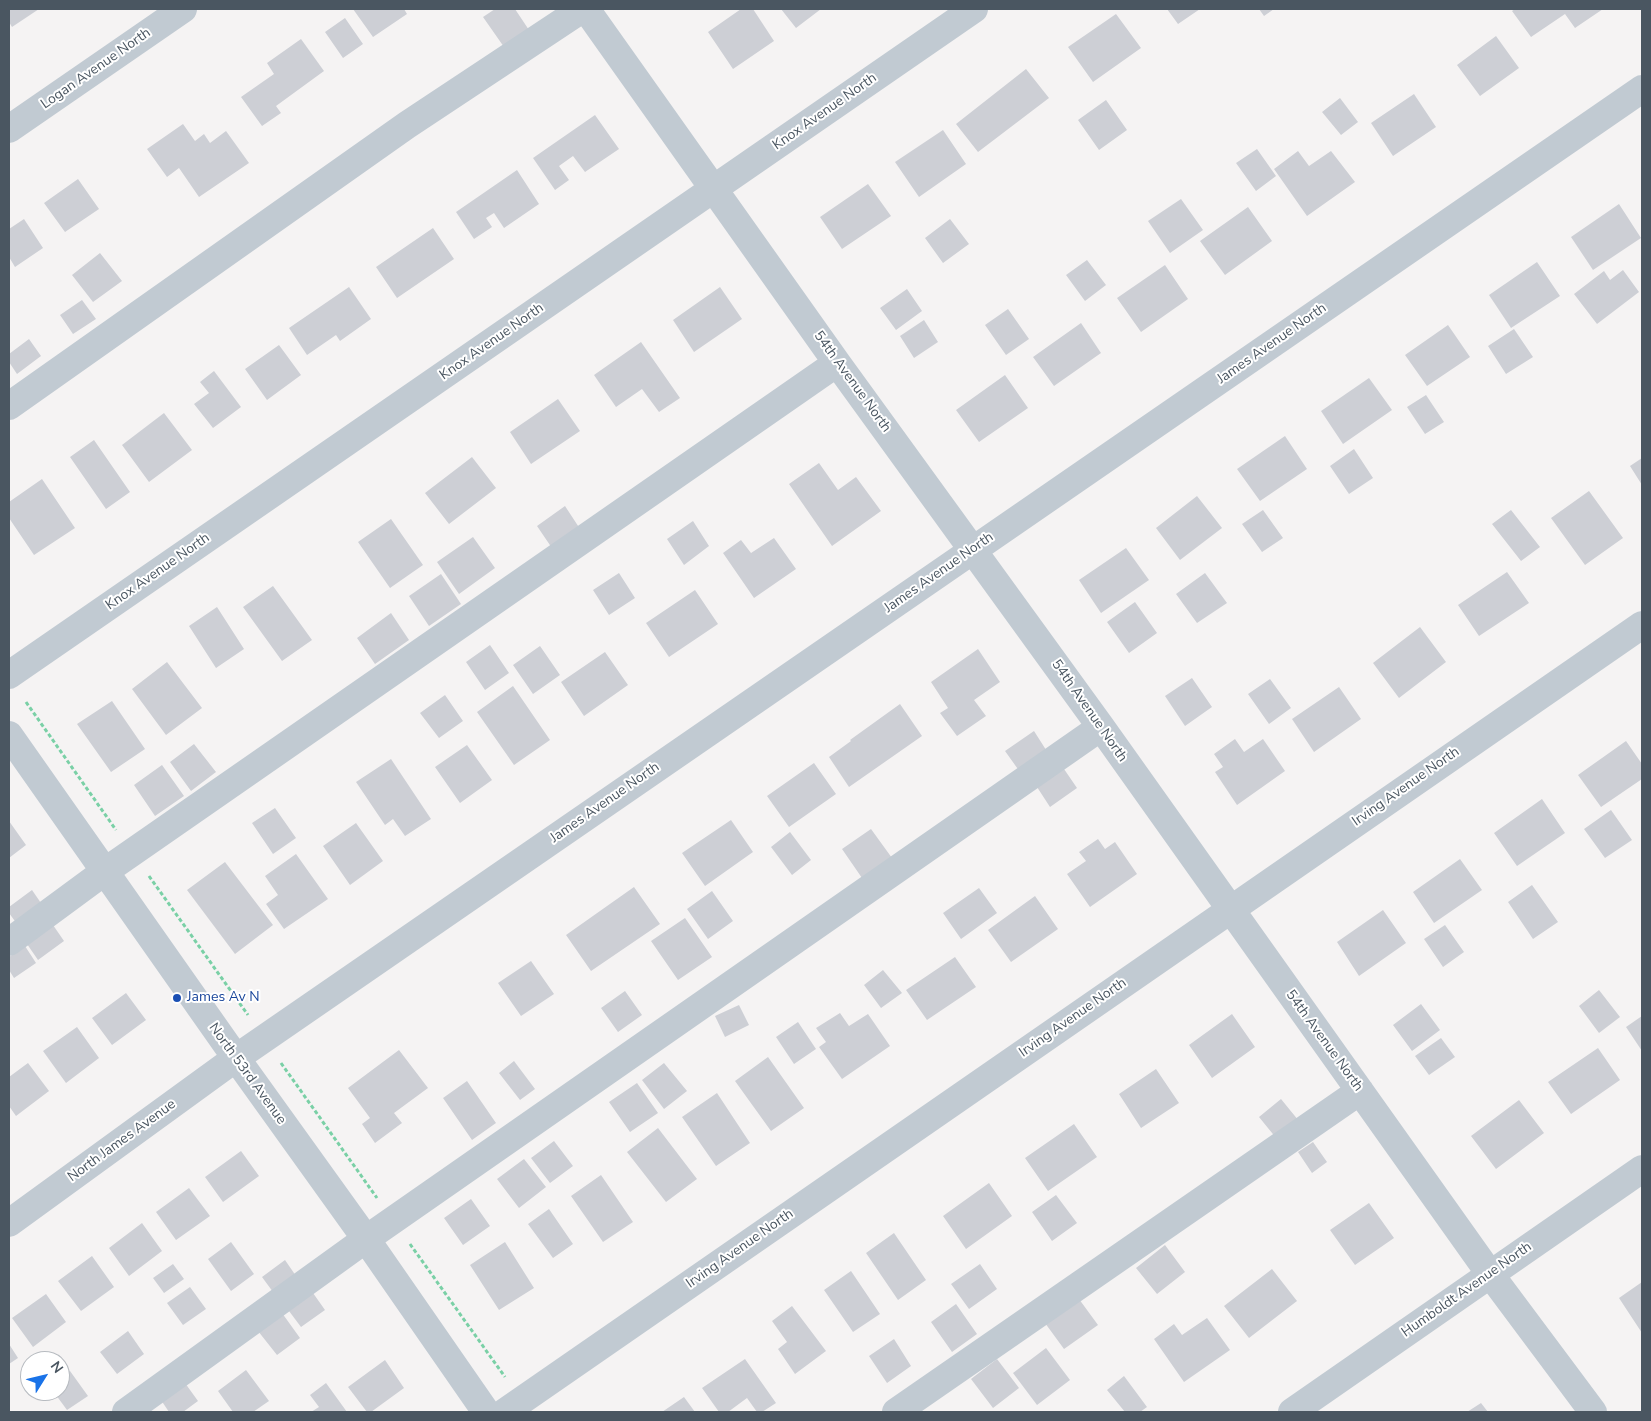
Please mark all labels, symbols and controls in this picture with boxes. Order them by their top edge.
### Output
street label: Logan Avenue North [38,25,154,113]
street label: Knox Avenue North [770,70,880,154]
street label: Knox Avenue North [437,300,547,384]
street label: James Avenue North [1214,300,1330,388]
street label: 54th Avenue North [810,328,894,436]
street label: James Avenue North [881,529,997,617]
street label: Knox Avenue North [103,530,213,614]
street label: 54th Avenue North [1047,657,1131,765]
street label: Irving Avenue North [1349,744,1463,830]
street label: James Avenue North [547,759,663,847]
street label: Irving Avenue North [1016,975,1130,1061]
street label: 54th Avenue North [1282,987,1366,1095]
place label: James Av N [187,990,260,1006]
marker: James Av N [171,992,183,1004]
street label: North 53rd Avenue [205,1020,289,1128]
street label: North James Avenue [65,1096,179,1186]
street label: Irving Avenue North [683,1206,797,1292]
street label: Humboldt Avenue North [1399,1239,1535,1341]
north arrow [20,1351,70,1401]
text: N [46,1358,67,1377]

